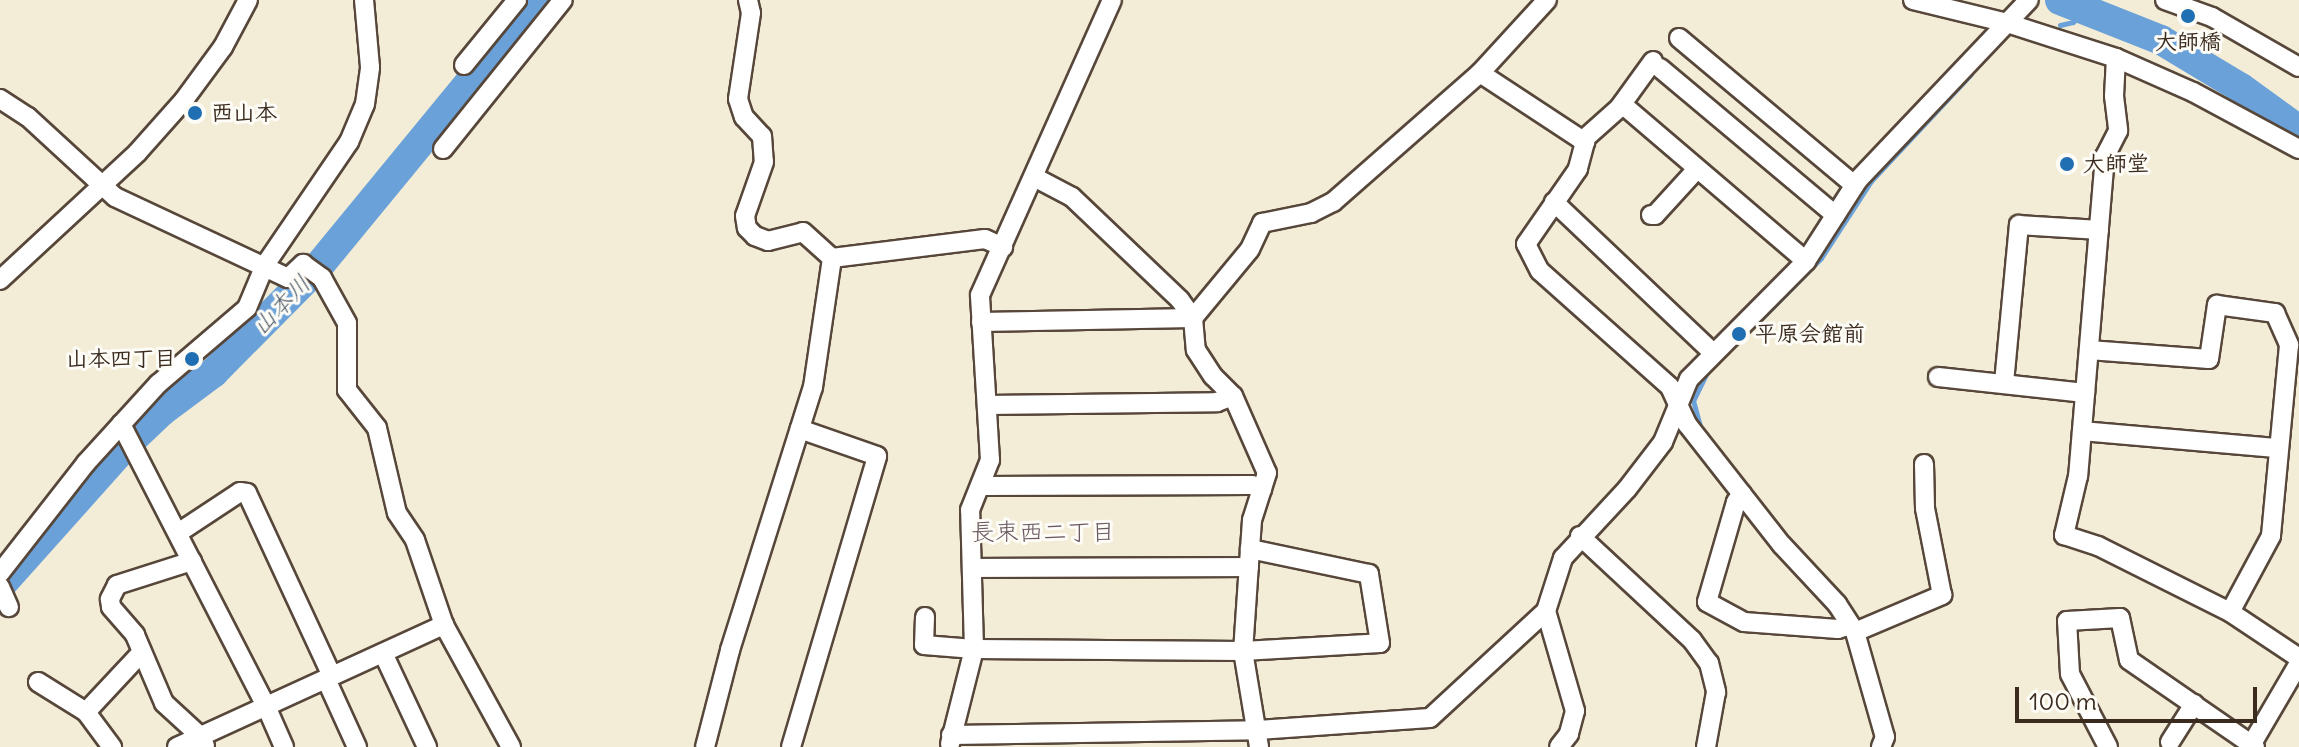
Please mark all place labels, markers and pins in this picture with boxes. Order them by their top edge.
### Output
marker: 大師橋 [2179,7,2197,25]
place label: 大師橋 [2155,29,2221,55]
place label: 西山本 [211,100,277,126]
marker: 西山本 [186,104,204,122]
place label: 大師堂 [2083,151,2149,177]
marker: 大師堂 [2058,155,2076,173]
place label: 平原会館前 [1755,321,1865,347]
marker: 平原会館前 [1730,325,1748,343]
place label: 山本四丁目 [66,346,176,372]
marker: 山本四丁目 [183,350,201,368]

